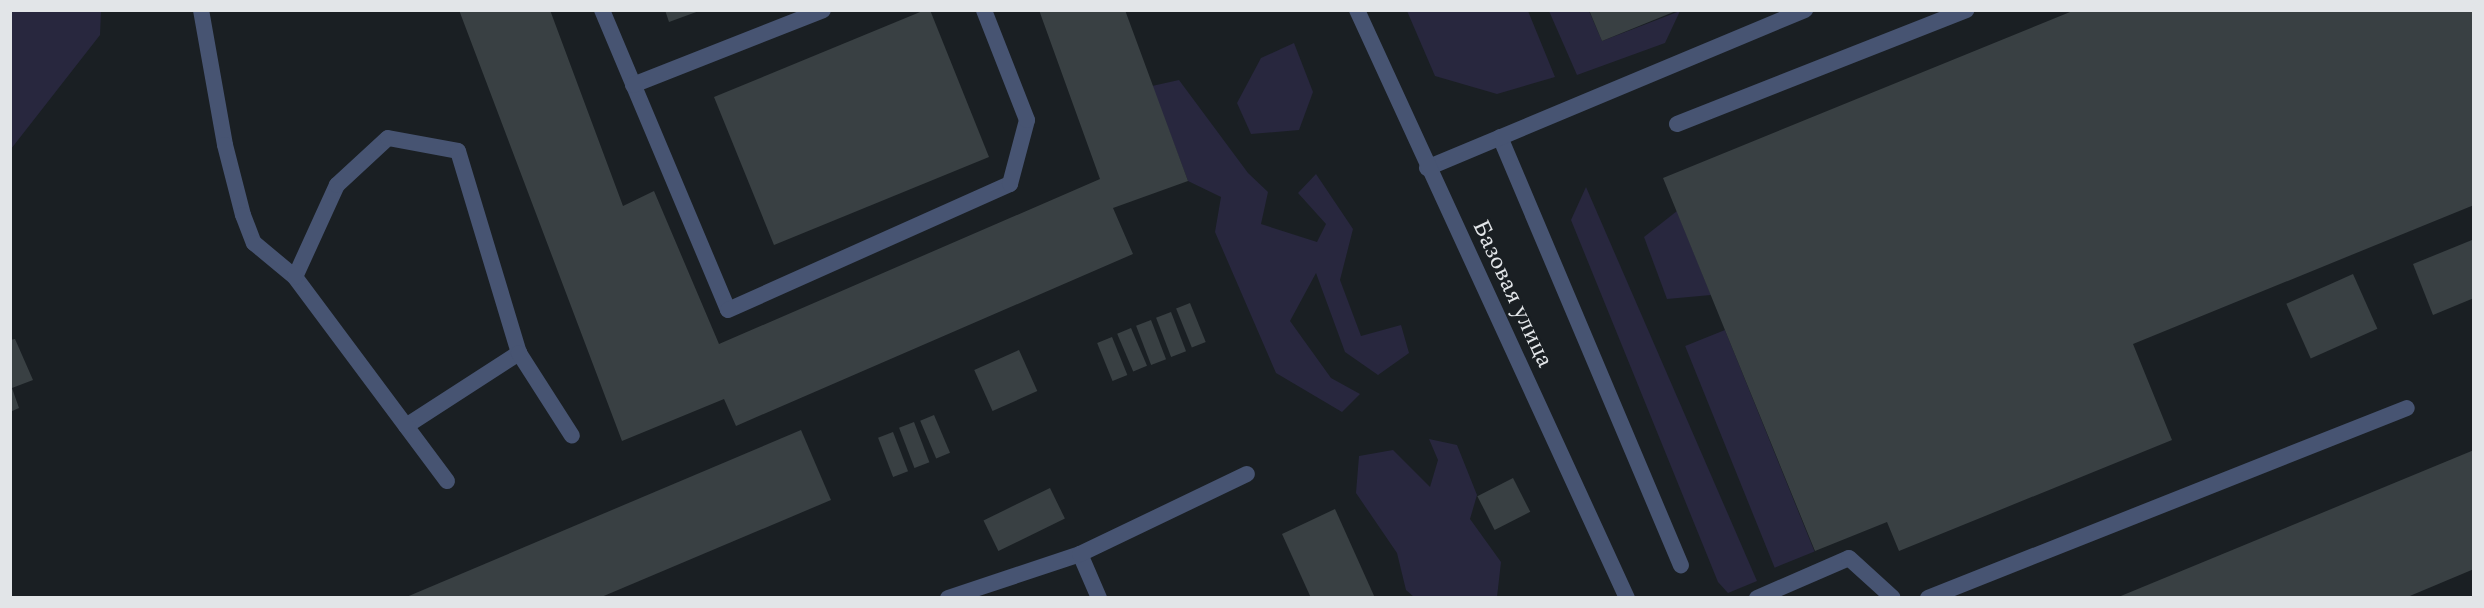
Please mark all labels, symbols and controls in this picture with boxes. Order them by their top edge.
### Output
street label: Базовая улица [1465,216,1559,372]

